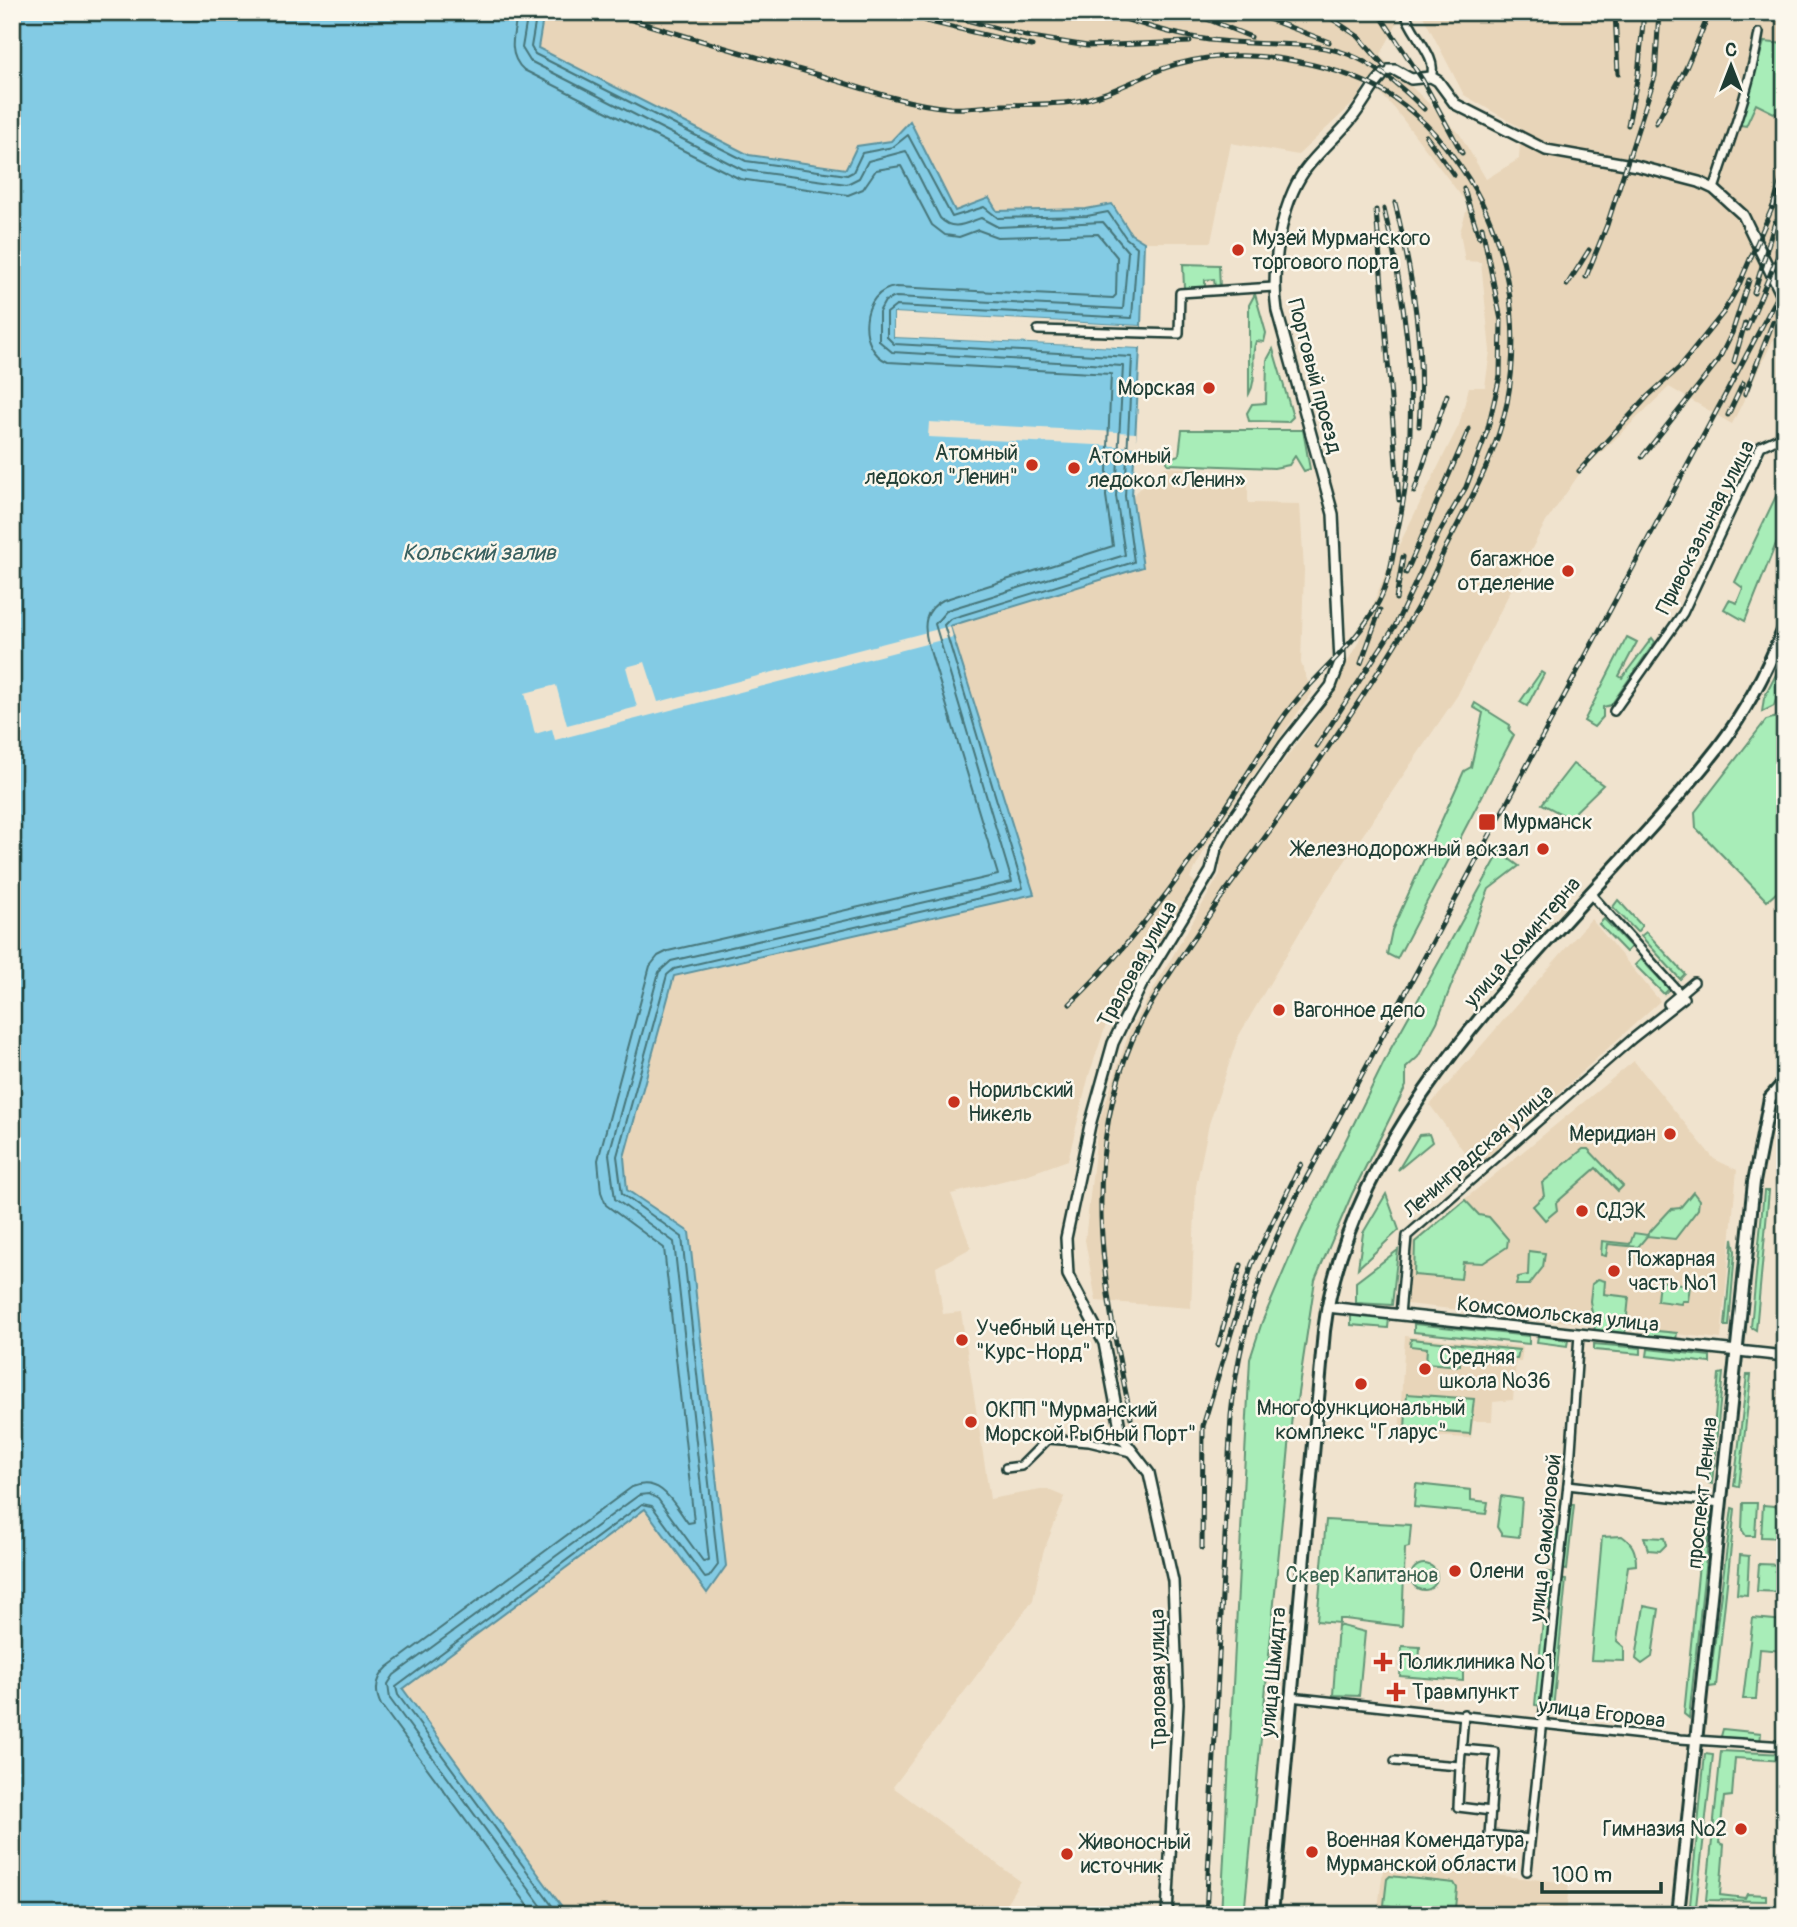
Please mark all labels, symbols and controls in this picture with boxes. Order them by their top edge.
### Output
north arrow [1696,32,1766,102]
text: С [1725,38,1737,62]
place label: Музей Мурманского торгового порта [1252,225,1431,276]
marker: Музей Мурманского торгового порта [1230,242,1246,258]
street label: Портовый проезд [1281,296,1348,457]
place label: Морская [1118,375,1195,402]
marker: Морская [1201,380,1217,396]
street label: Привокзальная улица [1650,436,1761,619]
place label: Атомный ледокол "Ленин" [865,440,1018,491]
place label: Атомный ледокол «Ленин» [1088,443,1246,494]
marker: Атомный ледокол "Ленин" [1024,457,1040,473]
marker: Атомный ледокол «Ленин» [1066,460,1082,476]
water label: Кольский залив [402,538,557,567]
place label: багажное отделение [1458,546,1555,597]
marker: багажное отделение [1560,563,1576,579]
place label: Мурманск [1503,809,1593,836]
marker: Мурманск [1477,812,1497,832]
place label: Железнодорожный вокзал [1289,836,1529,863]
marker: Железнодорожный вокзал [1535,841,1551,857]
street label: улица Коминтерна [1457,871,1587,1014]
street label: Траловая улица [1092,896,1183,1032]
place label: Вагонное депо [1293,997,1425,1024]
marker: Вагонное депо [1271,1002,1287,1018]
place label: Норильский Никель [968,1077,1073,1128]
street label: Ленинградская улица [1397,1079,1559,1225]
marker: Норильский Никель [946,1094,962,1110]
place label: Меридиан [1569,1121,1656,1148]
marker: Меридиан [1662,1126,1678,1142]
place label: СДЭК [1596,1198,1646,1225]
marker: СДЭК [1574,1203,1590,1219]
place label: Пожарная часть №1 [1628,1246,1717,1297]
marker: Пожарная часть №1 [1606,1263,1622,1279]
street label: Комсомольская улица [1456,1290,1660,1339]
place label: Учебный центр "Курс-Норд" [976,1315,1115,1366]
marker: Учебный центр "Курс-Норд" [954,1332,970,1348]
place label: Средняя школа №36 [1439,1344,1551,1395]
marker: Средняя школа №36 [1417,1361,1433,1377]
marker: Многофункциональный комплекс "Гларус" [1353,1376,1369,1392]
place label: Многофункциональный комплекс "Гларус" [1256,1395,1466,1446]
place label: ОКПП "Мурманский Морской Рыбный Порт" [985,1397,1196,1448]
marker: ОКПП "Мурманский Морской Рыбный Порт" [963,1414,979,1430]
street label: проспект Ленина [1681,1416,1724,1570]
street label: улица Самойловой [1523,1453,1568,1624]
place label: Олени [1469,1558,1524,1585]
park label: Сквер Капитанов [1285,1562,1439,1589]
marker: Олени [1447,1563,1463,1579]
street label: улица Шмидта [1254,1606,1293,1739]
street label: Траловая улица [1144,1609,1173,1749]
place label: Поликлиника №1 [1399,1649,1553,1676]
marker: Поликлиника №1 [1373,1652,1393,1672]
place label: Травмпункт [1412,1679,1519,1706]
marker: Травмпункт [1386,1682,1406,1702]
street label: улица Егорова [1536,1692,1667,1735]
place label: Гимназия №2 [1602,1816,1727,1843]
marker: Гимназия №2 [1733,1821,1749,1837]
place label: Военная Комендатура Мурманской области [1326,1827,1524,1878]
place label: Живоносный источник [1078,1829,1191,1880]
marker: Военная Комендатура Мурманской области [1304,1844,1320,1860]
marker: Живоносный источник [1059,1846,1075,1862]
scale bar [1542,1850,1660,1894]
text: 100 m [1552,1862,1612,1889]

